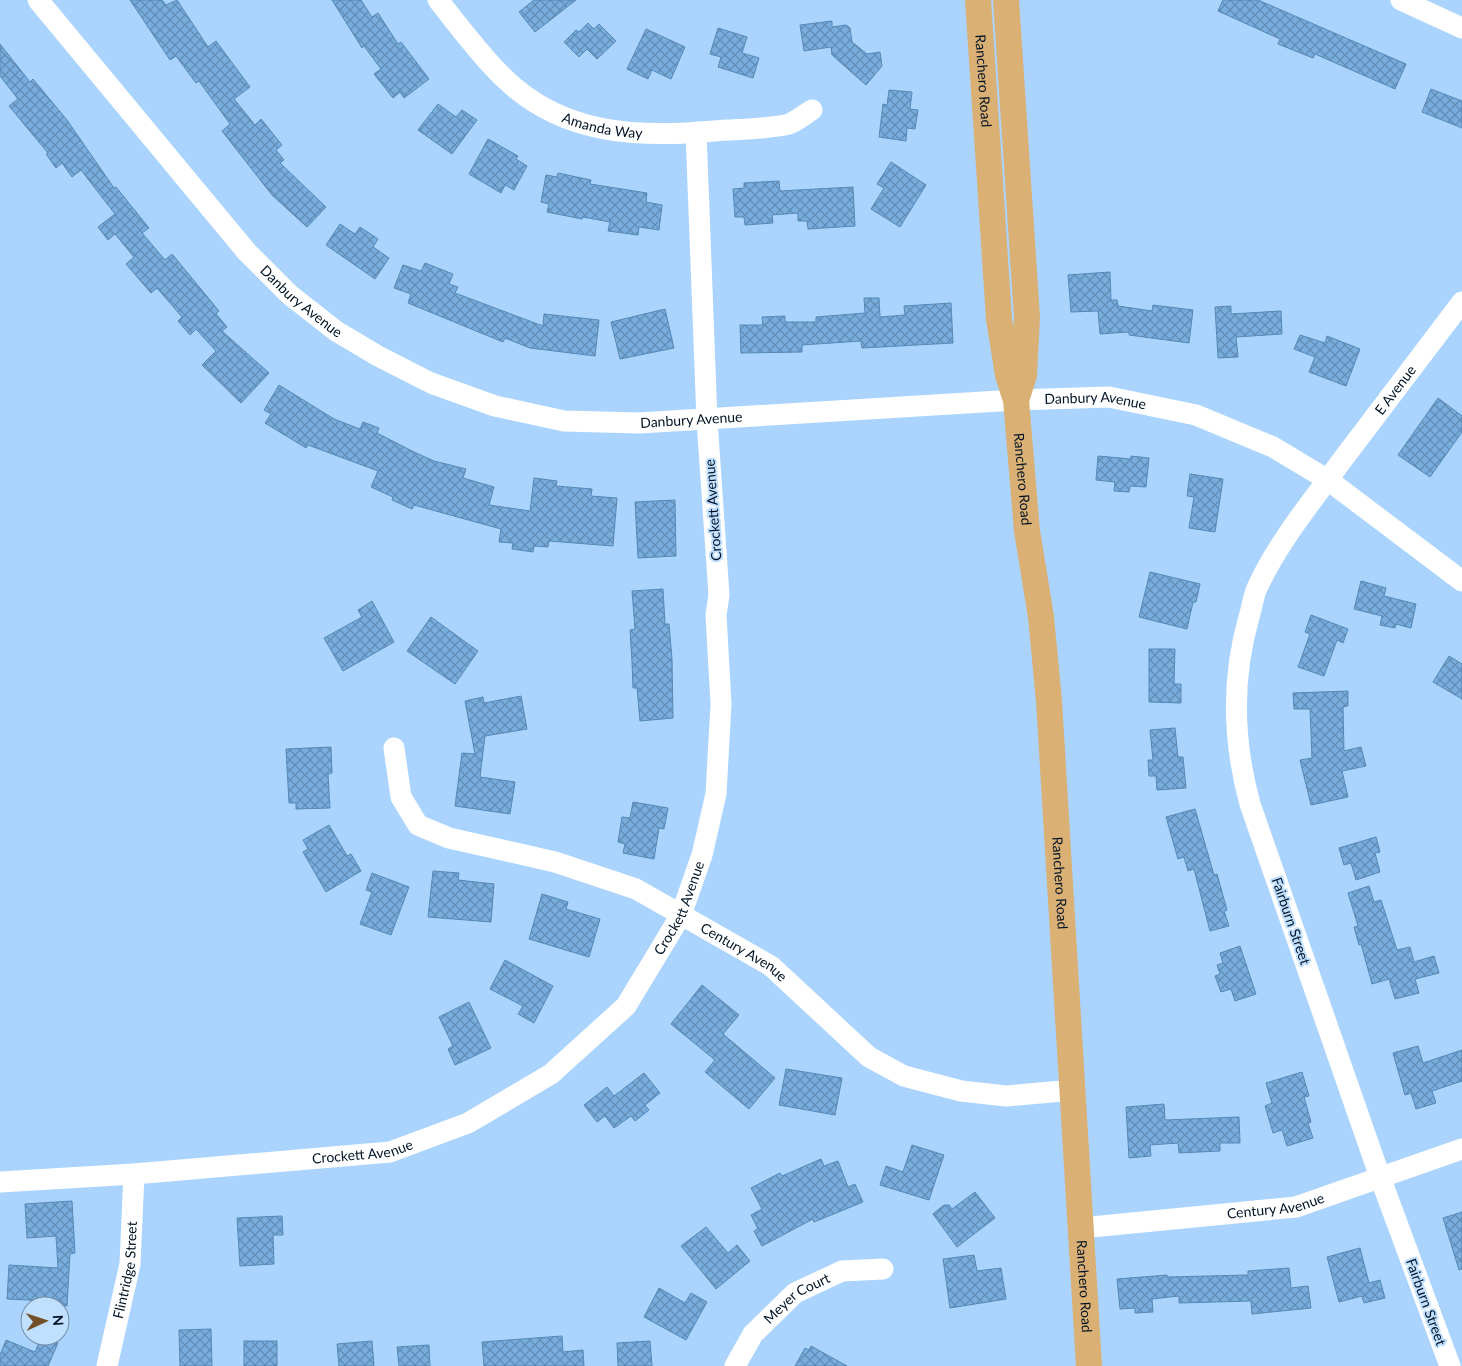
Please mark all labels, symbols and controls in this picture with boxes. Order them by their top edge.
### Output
street label: Ranchero Road [972,34,995,128]
street label: Amanda Way [560,108,644,141]
street label: Danbury Avenue [257,261,345,341]
street label: E Avenue [1371,362,1419,418]
street label: Danbury Avenue [1044,388,1148,412]
street label: Danbury Avenue [640,408,743,431]
street label: Ranchero Road [1011,432,1035,526]
street label: Crockett Avenue [700,459,725,561]
street label: Ranchero Road [1049,836,1072,930]
street label: Crockett Avenue [650,859,707,958]
street label: Fairburn Street [1269,875,1314,967]
street label: Century Avenue [698,919,791,985]
street label: Crockett Avenue [311,1135,415,1167]
street label: Century Avenue [1226,1189,1326,1222]
street label: Flintridge Street [109,1221,140,1320]
street label: Ranchero Road [1073,1239,1096,1333]
street label: Fairburn Street [1403,1256,1450,1348]
street label: Meyer Court [760,1269,832,1327]
north arrow [20,1296,70,1346]
text: N [50,1314,67,1326]

